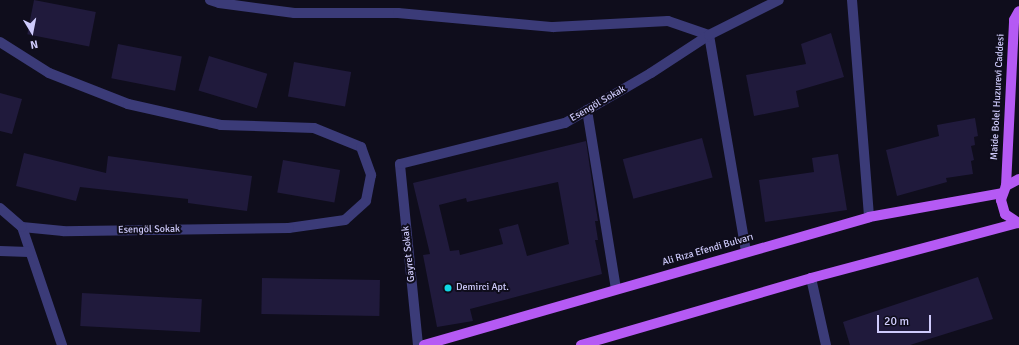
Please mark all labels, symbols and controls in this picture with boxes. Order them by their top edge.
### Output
north arrow [12,12,52,52]
street label: Maide Bolel Huzurevi Caddesi [989,34,1007,160]
text: N [29,37,39,51]
street label: Esengöl Sokak [568,83,628,125]
street label: Esengöl Sokak [118,223,180,237]
street label: Gayret Sokak [400,225,418,283]
street label: Ali Rıza Efendi Bulvarı [661,231,755,269]
place label: Demirci Apt. [456,282,509,294]
marker: Demirci Apt. [443,283,453,293]
scale bar [879,307,933,333]
text: 20 m [884,314,909,329]

